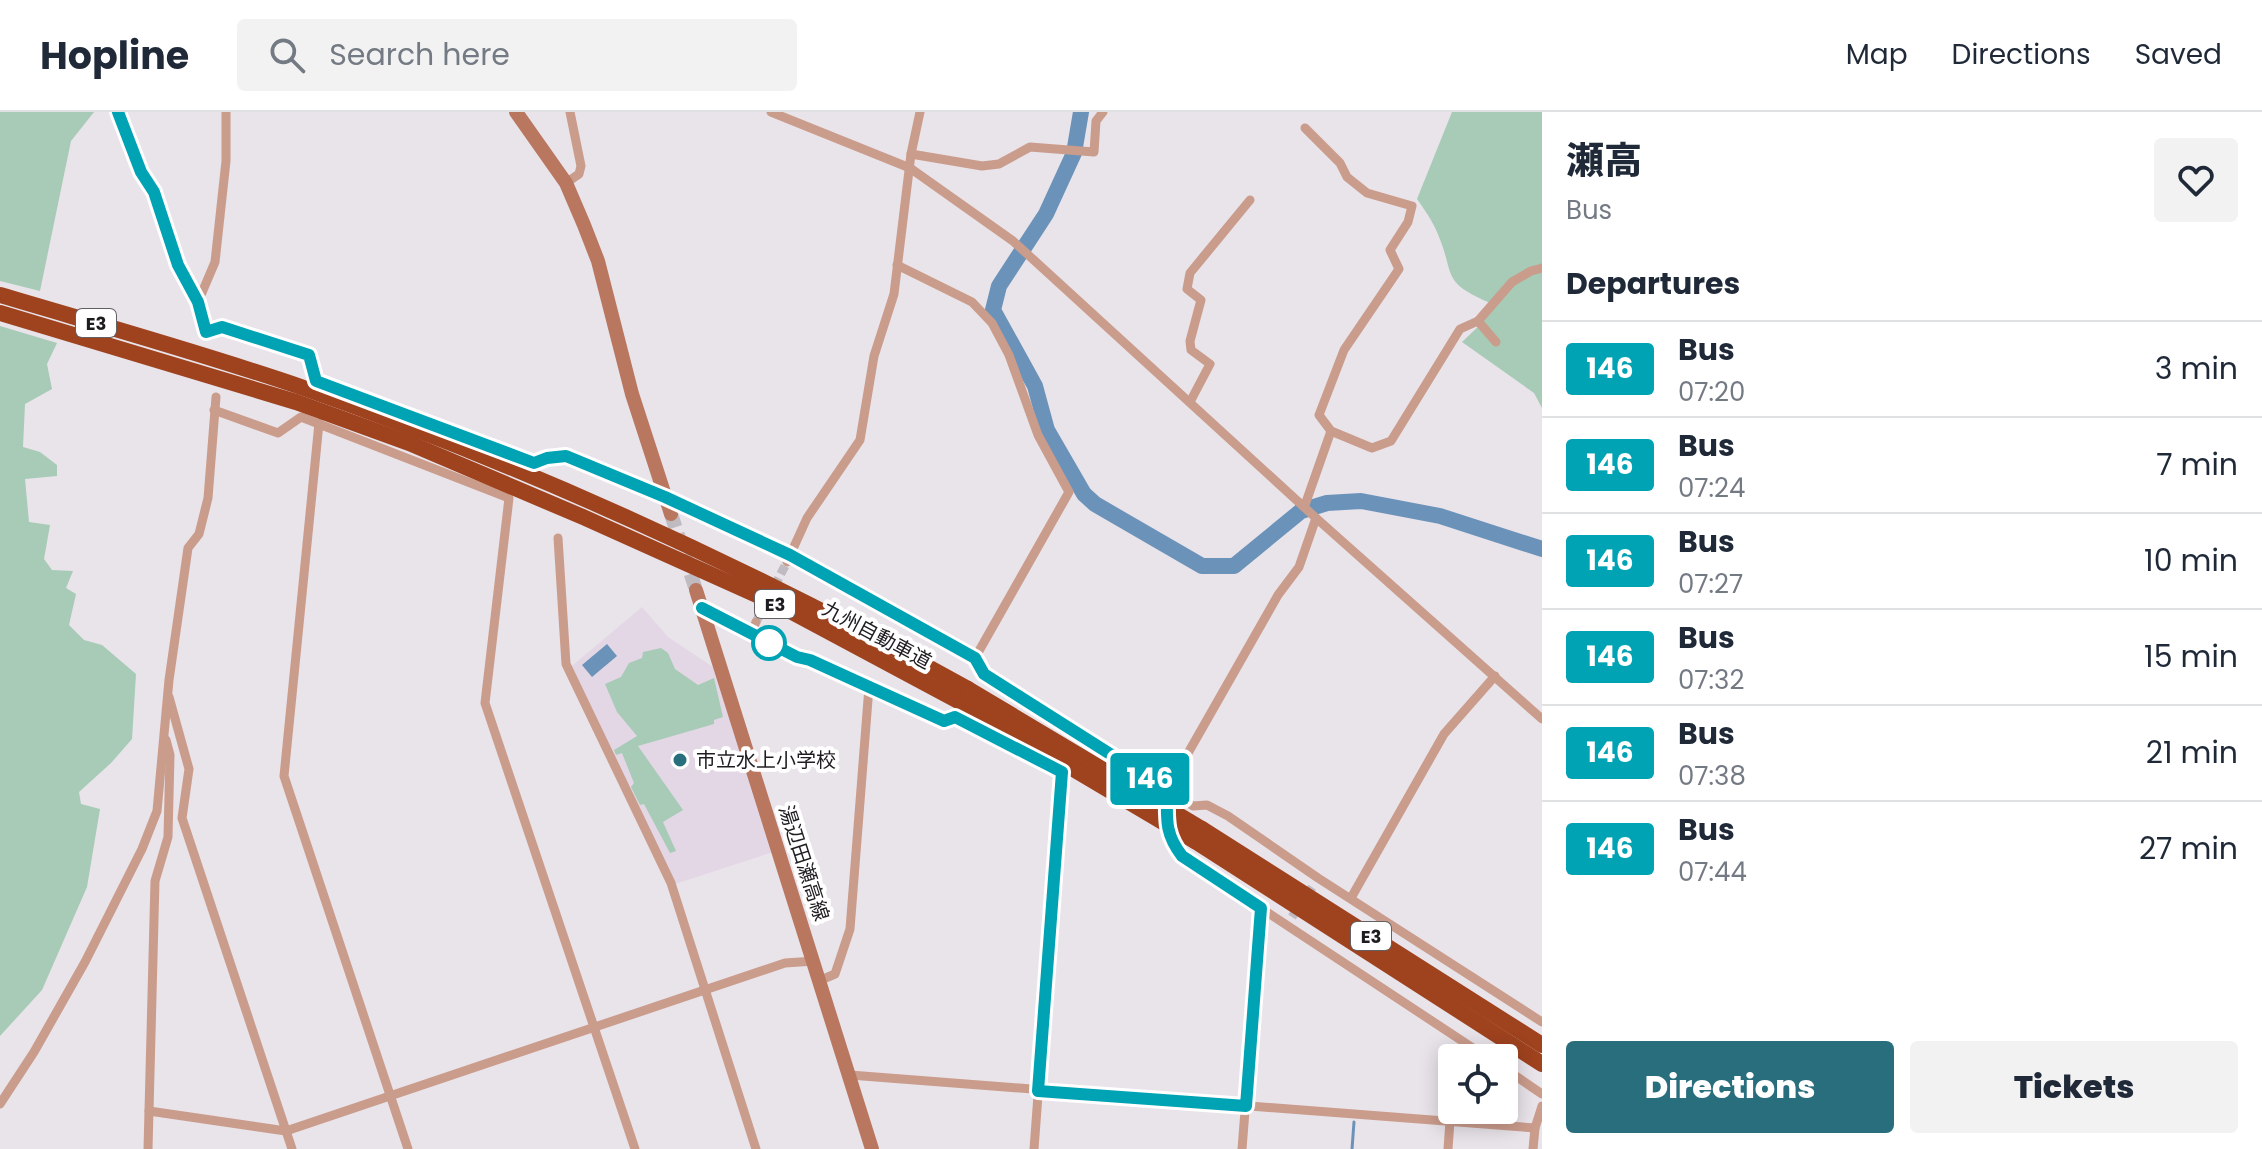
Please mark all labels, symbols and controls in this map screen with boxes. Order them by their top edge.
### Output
search box [237,19,797,91]
text: Hopline [40,29,189,82]
icon: search [265,33,309,77]
text: Search here [329,33,510,76]
text: Map [1846,35,1908,74]
text: Directions [1952,35,2091,74]
text: Saved [2135,35,2222,74]
text: 瀬高 [1566,134,1642,187]
button: heart [2154,138,2238,222]
text: Bus [1566,192,1612,228]
text: Departures [1566,262,1740,305]
road number: E3 [76,309,116,337]
text: Bus [1678,328,1735,371]
text: 3 min [2155,347,2238,390]
text: 146 [1586,349,1634,388]
text: 07:20 [1678,374,1745,410]
text: Bus [1678,424,1735,467]
text: 7 min [2156,443,2238,486]
text: 146 [1586,445,1634,484]
text: 07:24 [1678,470,1745,506]
text: Bus [1678,520,1735,563]
text: 10 min [2144,539,2238,582]
text: 146 [1586,541,1634,580]
text: 07:27 [1678,566,1743,602]
road number: E3 [755,590,795,618]
street label: 九州自動車道 [817,594,937,676]
text: Bus [1678,616,1735,659]
unlabelled marker [752,626,786,660]
text: 15 min [2144,635,2238,678]
text: 146 [1586,637,1634,676]
text: 07:32 [1678,662,1744,698]
text: Bus [1678,712,1735,755]
text: 21 min [2146,731,2238,774]
text: 146 [1586,733,1634,772]
place label: 市立水上小学校 [696,746,836,774]
marker: 市立水上小学校 [671,751,689,769]
line badge: 146 [1104,753,1196,805]
text: 07:38 [1678,758,1746,794]
text: 146 [1126,759,1174,798]
street label: 湯辺田瀬高線 [772,802,836,924]
text: Bus [1678,808,1735,851]
text: 27 min [2139,827,2238,870]
text: 146 [1586,829,1634,868]
text: 07:44 [1678,854,1747,890]
road number: E3 [1351,922,1391,950]
button: Directions [1566,1041,1894,1133]
button: Tickets [1910,1041,2238,1133]
map controls [1438,1044,1518,1124]
button: locate [1438,1044,1518,1124]

